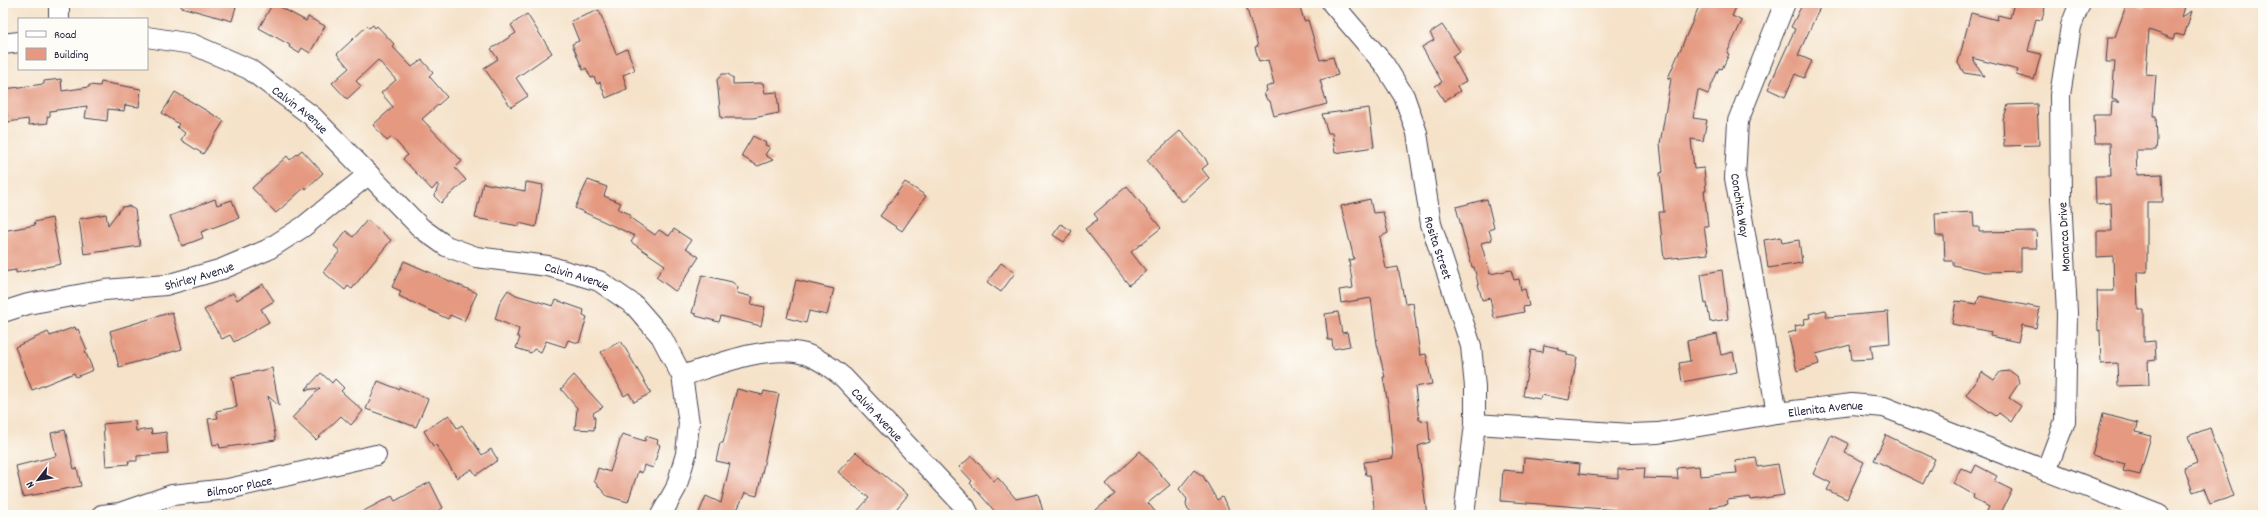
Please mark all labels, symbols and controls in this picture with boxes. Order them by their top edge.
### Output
legend [18,18,148,70]
text: Road [54,27,76,44]
text: Building [54,47,89,64]
street label: Calvin Avenue [267,82,332,139]
street label: Conchita Way [1724,172,1753,239]
street label: Monarca Drive [2054,201,2077,272]
street label: Rosita Street [1418,215,1456,283]
street label: Shirley Avenue [163,258,238,297]
street label: Calvin Avenue [542,258,613,298]
street label: Calvin Avenue [846,384,906,447]
street label: Ellenita Avenue [1787,397,1864,424]
north arrow [18,460,58,500]
street label: Bilmoor Place [206,472,274,503]
text: N [23,477,39,491]

